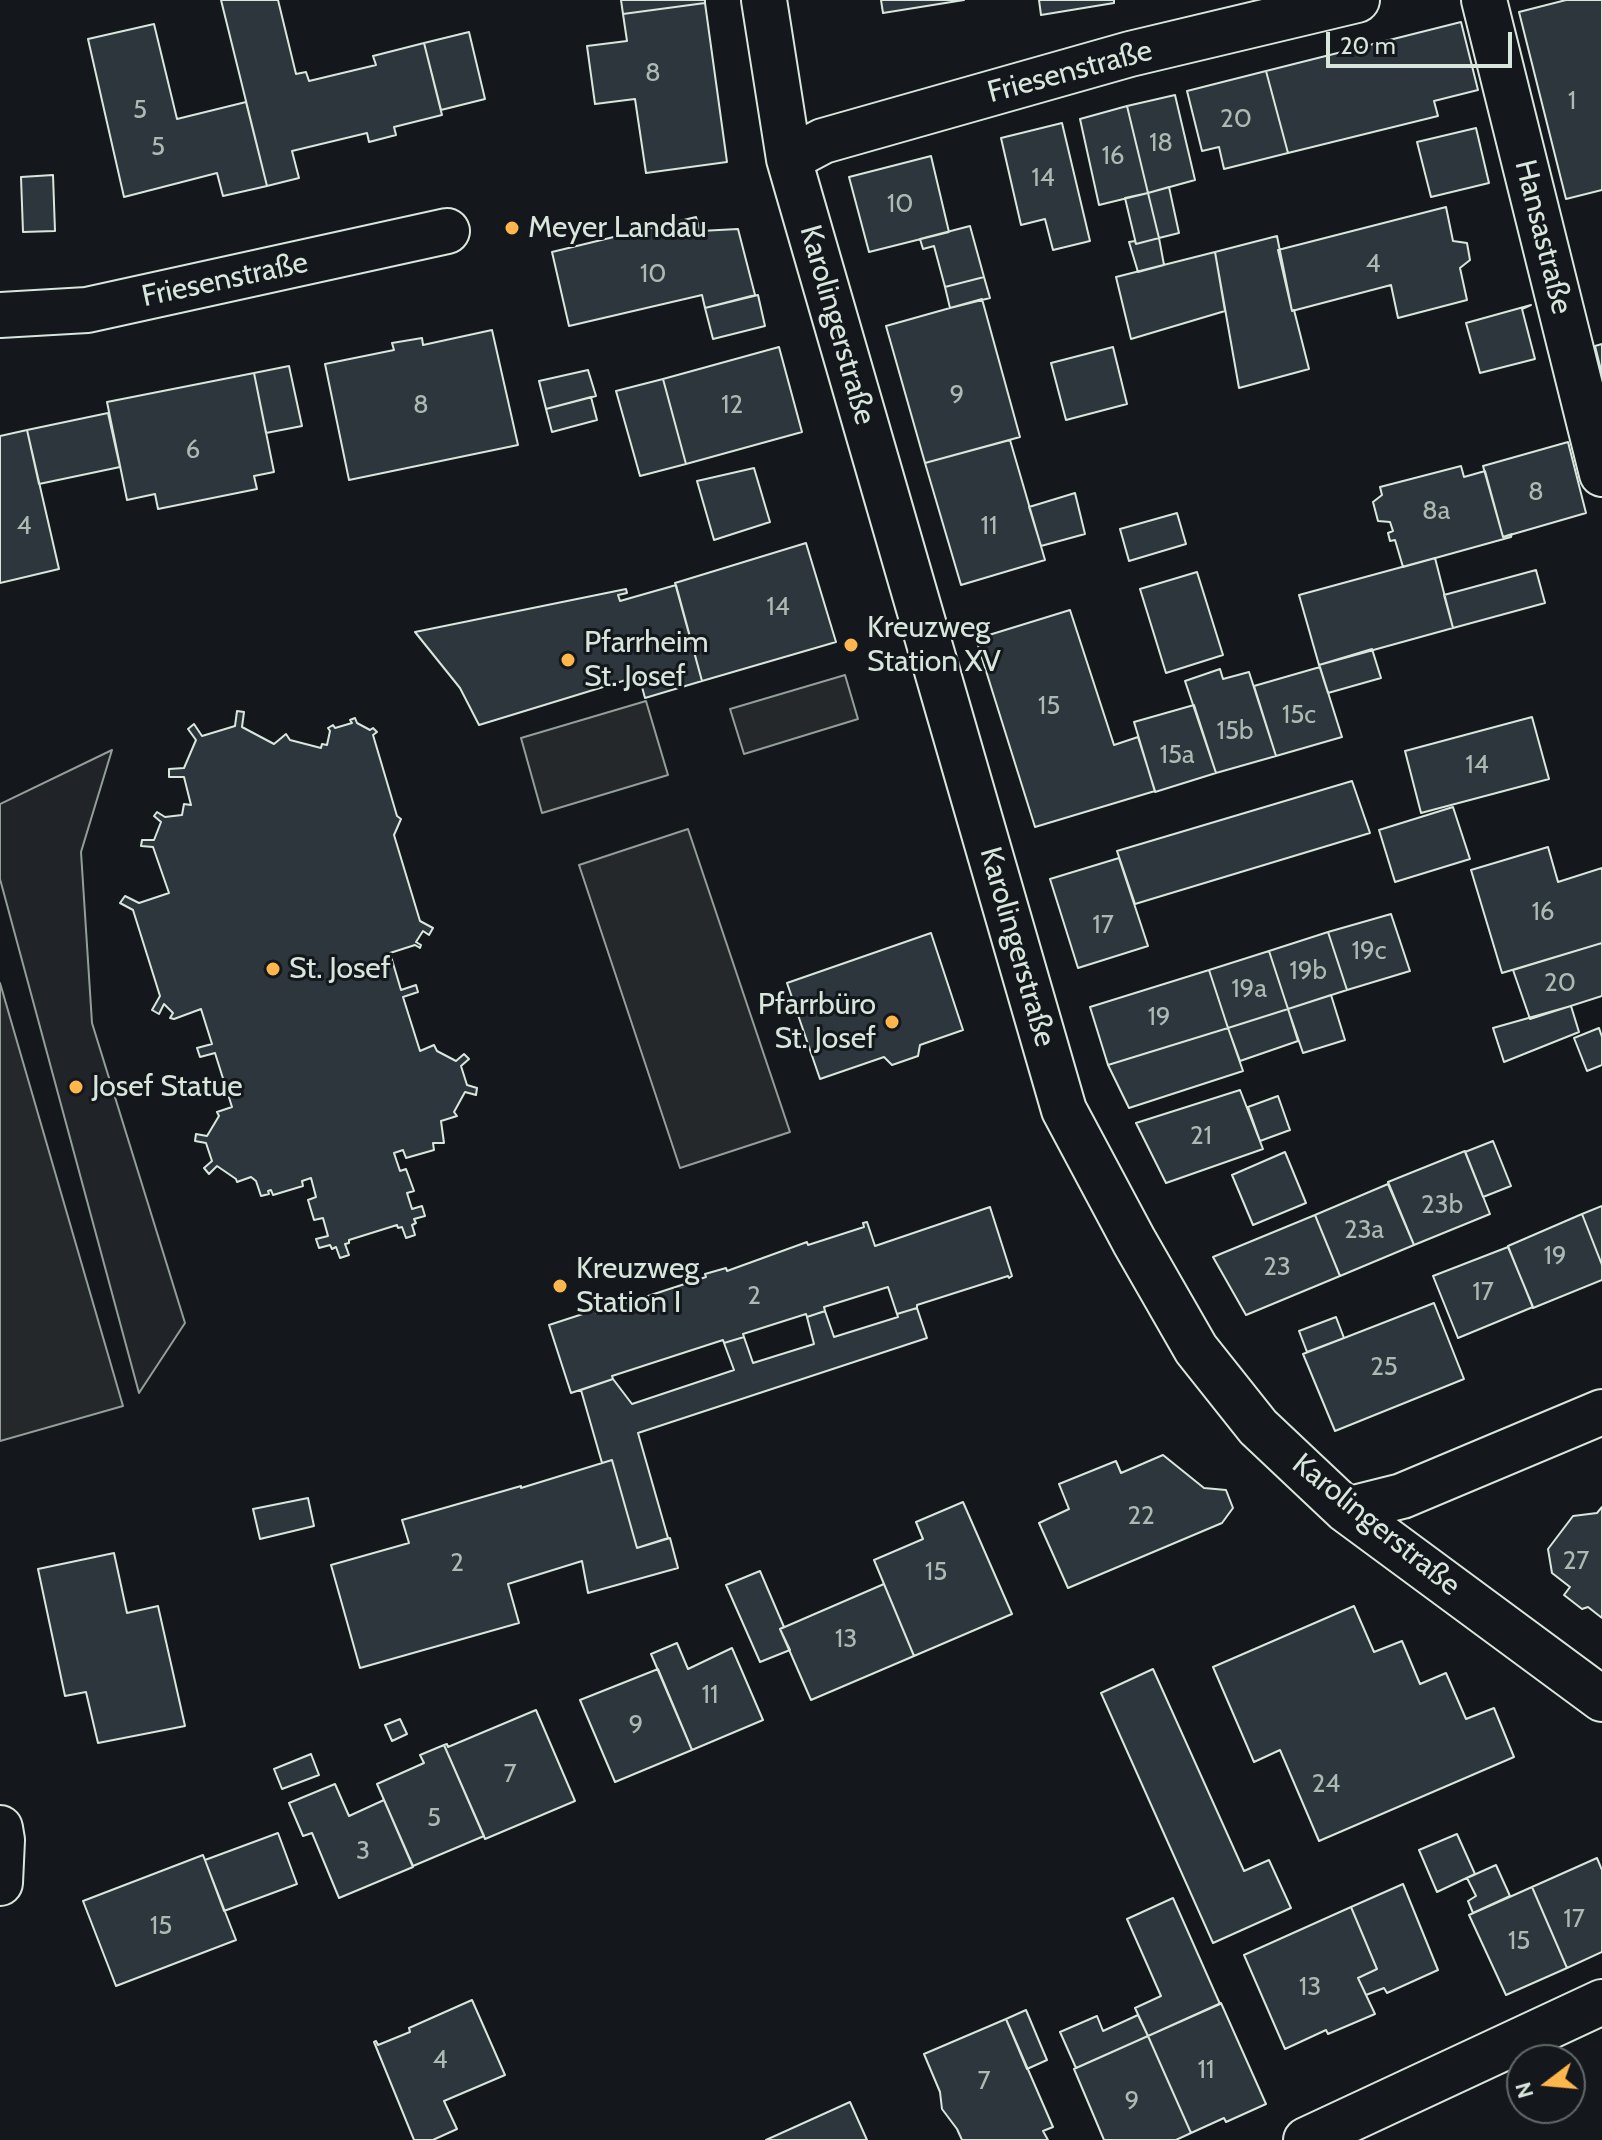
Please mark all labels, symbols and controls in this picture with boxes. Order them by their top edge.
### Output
scale bar [1330,16,1516,66]
text: 20 m [1340,31,1396,60]
street label: Friesenstraße [984,33,1156,111]
house number: 8 [645,57,661,89]
house number: 1 [1568,85,1576,117]
house number: 5 [133,94,147,126]
house number: 20 [1220,103,1252,135]
house number: 18 [1149,127,1173,159]
house number: 5 [151,131,165,163]
house number: 16 [1101,140,1125,172]
street label: Hansastraße [1506,156,1580,318]
house number: 14 [1031,162,1055,194]
house number: 10 [887,188,913,220]
place label: Meyer Landau [528,210,707,246]
marker: Meyer Landau [503,219,521,237]
street label: Karolingerstraße [791,221,883,429]
street label: Friesenstraße [139,245,311,315]
house number: 4 [1365,248,1381,280]
house number: 10 [640,258,666,290]
house number: 9 [950,379,964,411]
house number: 8 [413,389,429,421]
house number: 12 [721,389,743,421]
house number: 6 [186,434,200,466]
house number: 8 [1528,476,1544,508]
house number: 8a [1422,495,1450,527]
house number: 4 [16,510,32,542]
house number: 11 [981,510,997,542]
house number: 14 [766,591,790,623]
place label: Kreuzweg Station XV [867,610,1001,680]
place label: Pfarrheim St. Josef [584,625,709,696]
marker: Kreuzweg Station XV [842,636,860,654]
marker: Pfarrheim St. Josef [559,651,577,669]
house number: 15 [1038,690,1060,722]
house number: 15c [1282,699,1316,731]
house number: 15b [1217,715,1253,747]
house number: 15a [1159,739,1195,771]
house number: 14 [1465,749,1489,781]
street label: Karolingerstraße [971,843,1063,1051]
house number: 16 [1531,896,1555,928]
house number: 17 [1092,909,1114,941]
house number: 19c [1351,935,1387,967]
place label: St. Josef [289,951,391,987]
house number: 19b [1289,955,1327,987]
marker: St. Josef [264,960,282,978]
house number: 20 [1544,967,1576,999]
house number: 19a [1231,973,1267,1005]
place label: Pfarrbüro St. Josef [758,987,876,1058]
house number: 19 [1147,1001,1171,1033]
marker: Pfarrbüro St. Josef [883,1013,901,1031]
place label: Josef Statue [92,1069,243,1105]
marker: Josef Statue [67,1078,85,1096]
house number: 21 [1190,1120,1212,1152]
house number: 23b [1421,1189,1463,1221]
house number: 23a [1344,1214,1384,1246]
house number: 19 [1543,1240,1567,1272]
place label: Kreuzweg Station I [576,1251,699,1322]
house number: 23 [1263,1251,1291,1283]
house number: 17 [1472,1276,1494,1308]
marker: Kreuzweg Station I [551,1277,569,1295]
house number: 2 [747,1280,761,1312]
house number: 25 [1370,1351,1398,1383]
street label: Karolingerstraße [1285,1446,1467,1604]
house number: 22 [1127,1500,1155,1532]
house number: 27 [1563,1545,1589,1577]
house number: 2 [450,1547,464,1579]
house number: 15 [925,1556,947,1588]
house number: 13 [835,1623,857,1655]
house number: 11 [702,1679,718,1711]
house number: 9 [629,1709,643,1741]
house number: 7 [503,1758,517,1790]
house number: 24 [1312,1768,1340,1800]
house number: 5 [427,1802,441,1834]
house number: 3 [356,1835,370,1867]
house number: 17 [1563,1903,1585,1935]
house number: 15 [150,1910,172,1942]
house number: 15 [1508,1925,1530,1957]
house number: 13 [1299,1971,1321,2003]
house number: 4 [432,2044,448,2076]
north arrow [1506,2044,1586,2124]
house number: 11 [1198,2054,1214,2086]
house number: 7 [977,2065,991,2097]
text: N [1509,2079,1539,2101]
house number: 9 [1125,2085,1139,2117]

